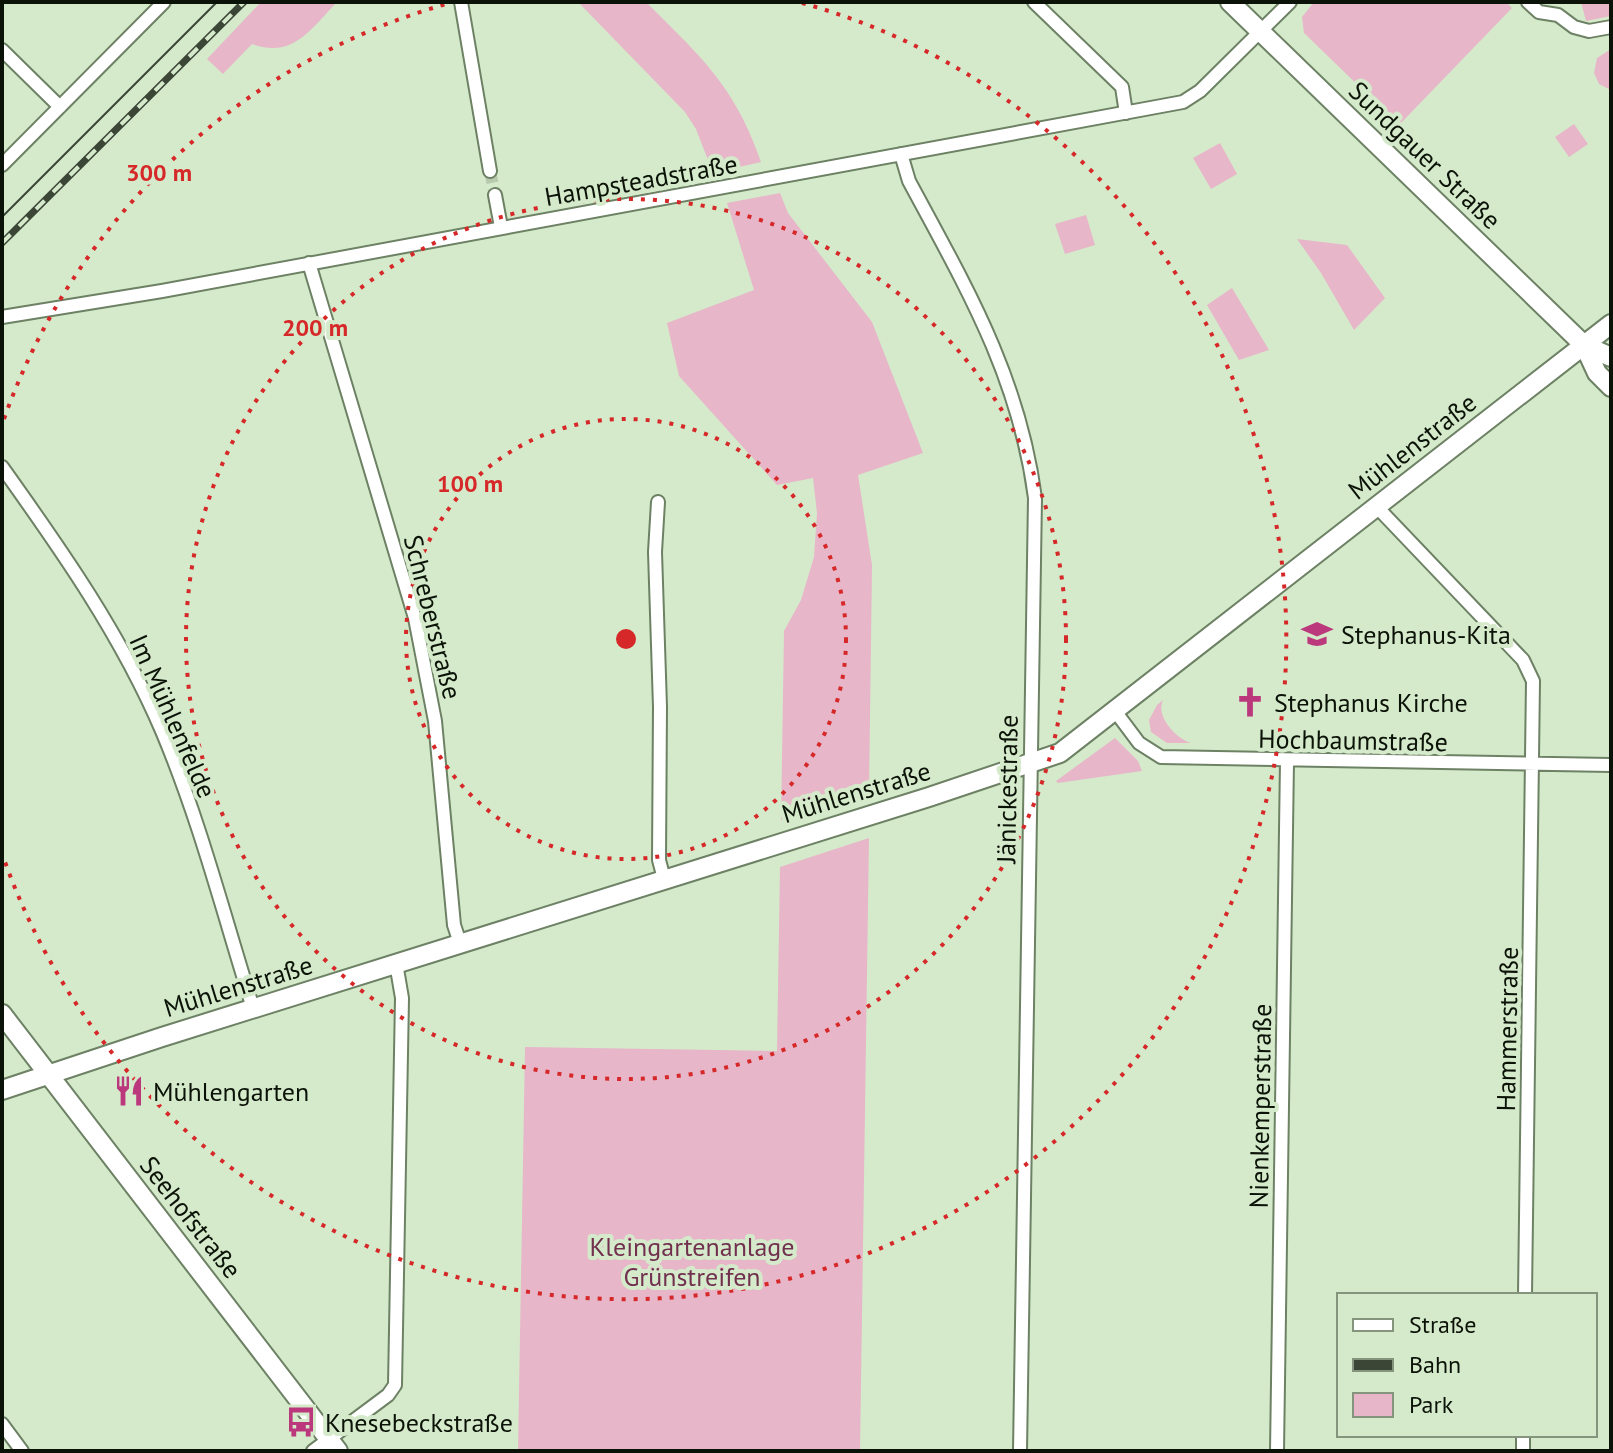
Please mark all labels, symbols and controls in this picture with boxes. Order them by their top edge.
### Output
street label: Sundgauer Straße [1342,74,1508,236]
street label: Hampsteadstraße [542,147,740,213]
text: 300 m [126,157,192,188]
text: 200 m [282,312,348,343]
street label: Mühlenstraße [1341,386,1483,506]
text: 100 m [437,468,503,499]
street label: Schreberstraße [397,532,469,702]
school or university icon: Stephanus-Kita [1300,617,1334,651]
place label: Stephanus-Kita [1341,618,1511,651]
centre of rings [612,625,640,653]
street label: Im Mühlenfelde [122,629,224,803]
church icon: Stephanus Kirche [1233,685,1267,719]
place label: Stephanus Kirche [1274,686,1468,719]
street label: Jänickestraße [989,714,1025,865]
street label: Hochbaumstraße [1258,722,1448,758]
street label: Mühlenstraße [778,754,934,830]
street label: Hammerstraße [1489,946,1525,1112]
street label: Mühlenstraße [160,948,316,1024]
street label: Nienkemperstraße [1242,1003,1278,1209]
restaurant icon: Mühlengarten [112,1074,146,1108]
place label: Mühlengarten [153,1075,309,1108]
street label: Seehofstraße [133,1149,249,1285]
park label: Kleingartenanlage Grünstreifen [589,1230,795,1293]
legend [1337,1293,1597,1437]
text: Straße [1409,1309,1476,1340]
text: Bahn [1409,1349,1461,1380]
text: Park [1409,1389,1454,1420]
bus stop icon: Knesebeckstraße [284,1405,318,1439]
place label: Knesebeckstraße [325,1406,513,1439]

